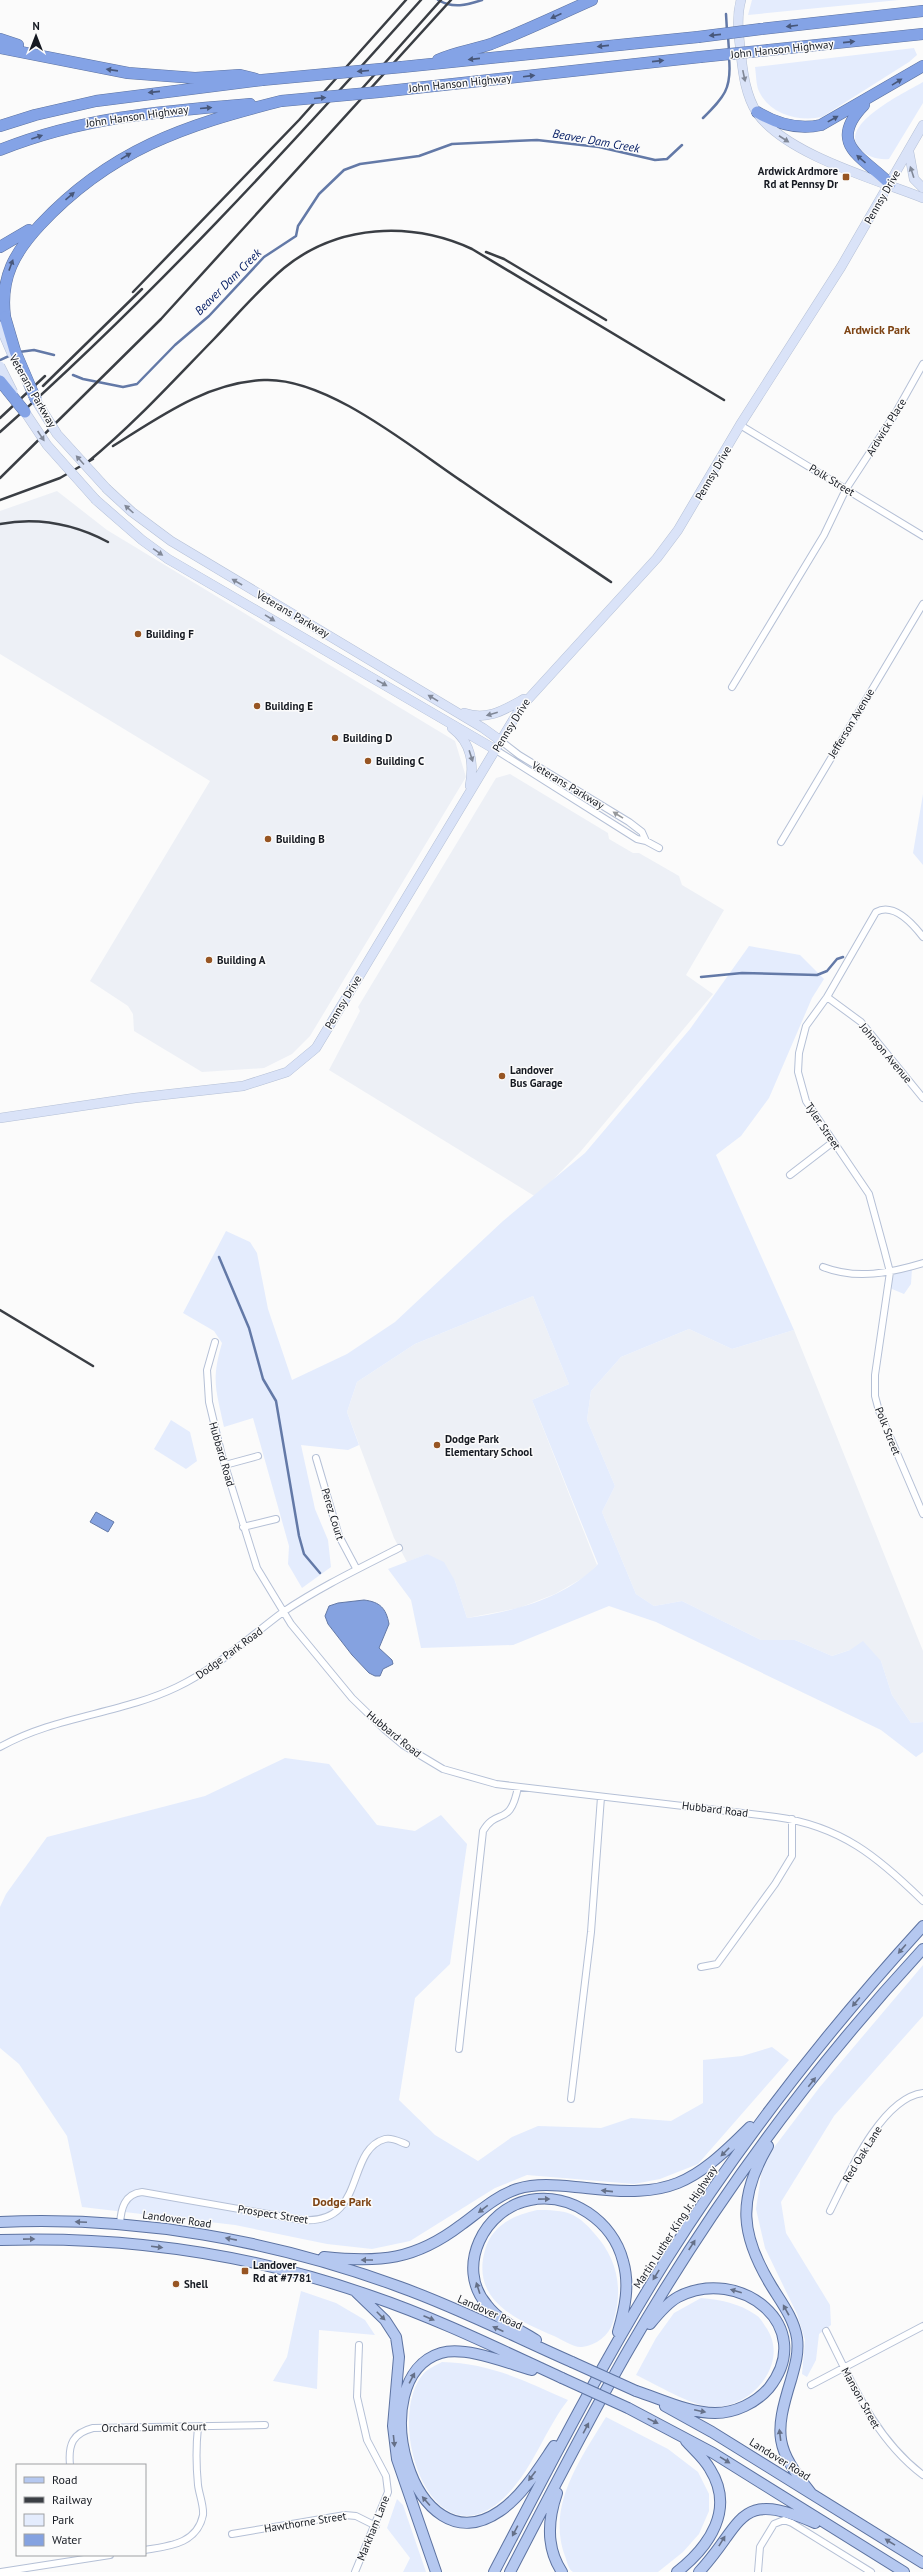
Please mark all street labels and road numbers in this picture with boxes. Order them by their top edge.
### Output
street label: John Hanson Highway [729,37,835,61]
street label: John Hanson Highway [407,71,513,95]
street label: John Hanson Highway [84,102,190,130]
street label: Pennsy Drive [861,167,903,227]
street label: Veterans Parkway [6,351,60,431]
street label: Ardwick Place [863,395,909,458]
street label: Pennsy Drive [692,443,734,503]
street label: Polk Street [807,461,858,499]
street label: Veterans Parkway [253,587,333,641]
street label: Jefferson Avenue [824,685,877,761]
street label: Pennsy Drive [489,695,533,754]
street label: Veterans Parkway [528,757,608,813]
street label: Pennsy Drive [321,972,365,1031]
street label: Johnson Avenue [856,1019,916,1086]
street label: Tyler Street [802,1100,844,1152]
street label: Polk Street [872,1405,904,1457]
street label: Hubbard Road [206,1420,238,1488]
street label: Perez Court [318,1486,348,1542]
street label: Dodge Park Road [193,1624,265,1682]
street label: Hubbard Road [364,1708,424,1760]
street label: Hubbard Road [681,1798,749,1820]
street label: Red Oak Lane [839,2123,885,2185]
street label: Martin Luther King Jr. Highway [630,2162,720,2291]
street label: Prospect Street [237,2202,310,2227]
street label: Landover Road [142,2207,212,2231]
street label: Landover Road [455,2291,525,2333]
street label: Manson Street [838,2365,884,2431]
street label: Orchard Summit Court [101,2419,207,2435]
street label: Landover Road [747,2435,813,2483]
street label: Markham Lane [354,2493,393,2563]
street label: Hawthorne Street [263,2509,347,2535]

